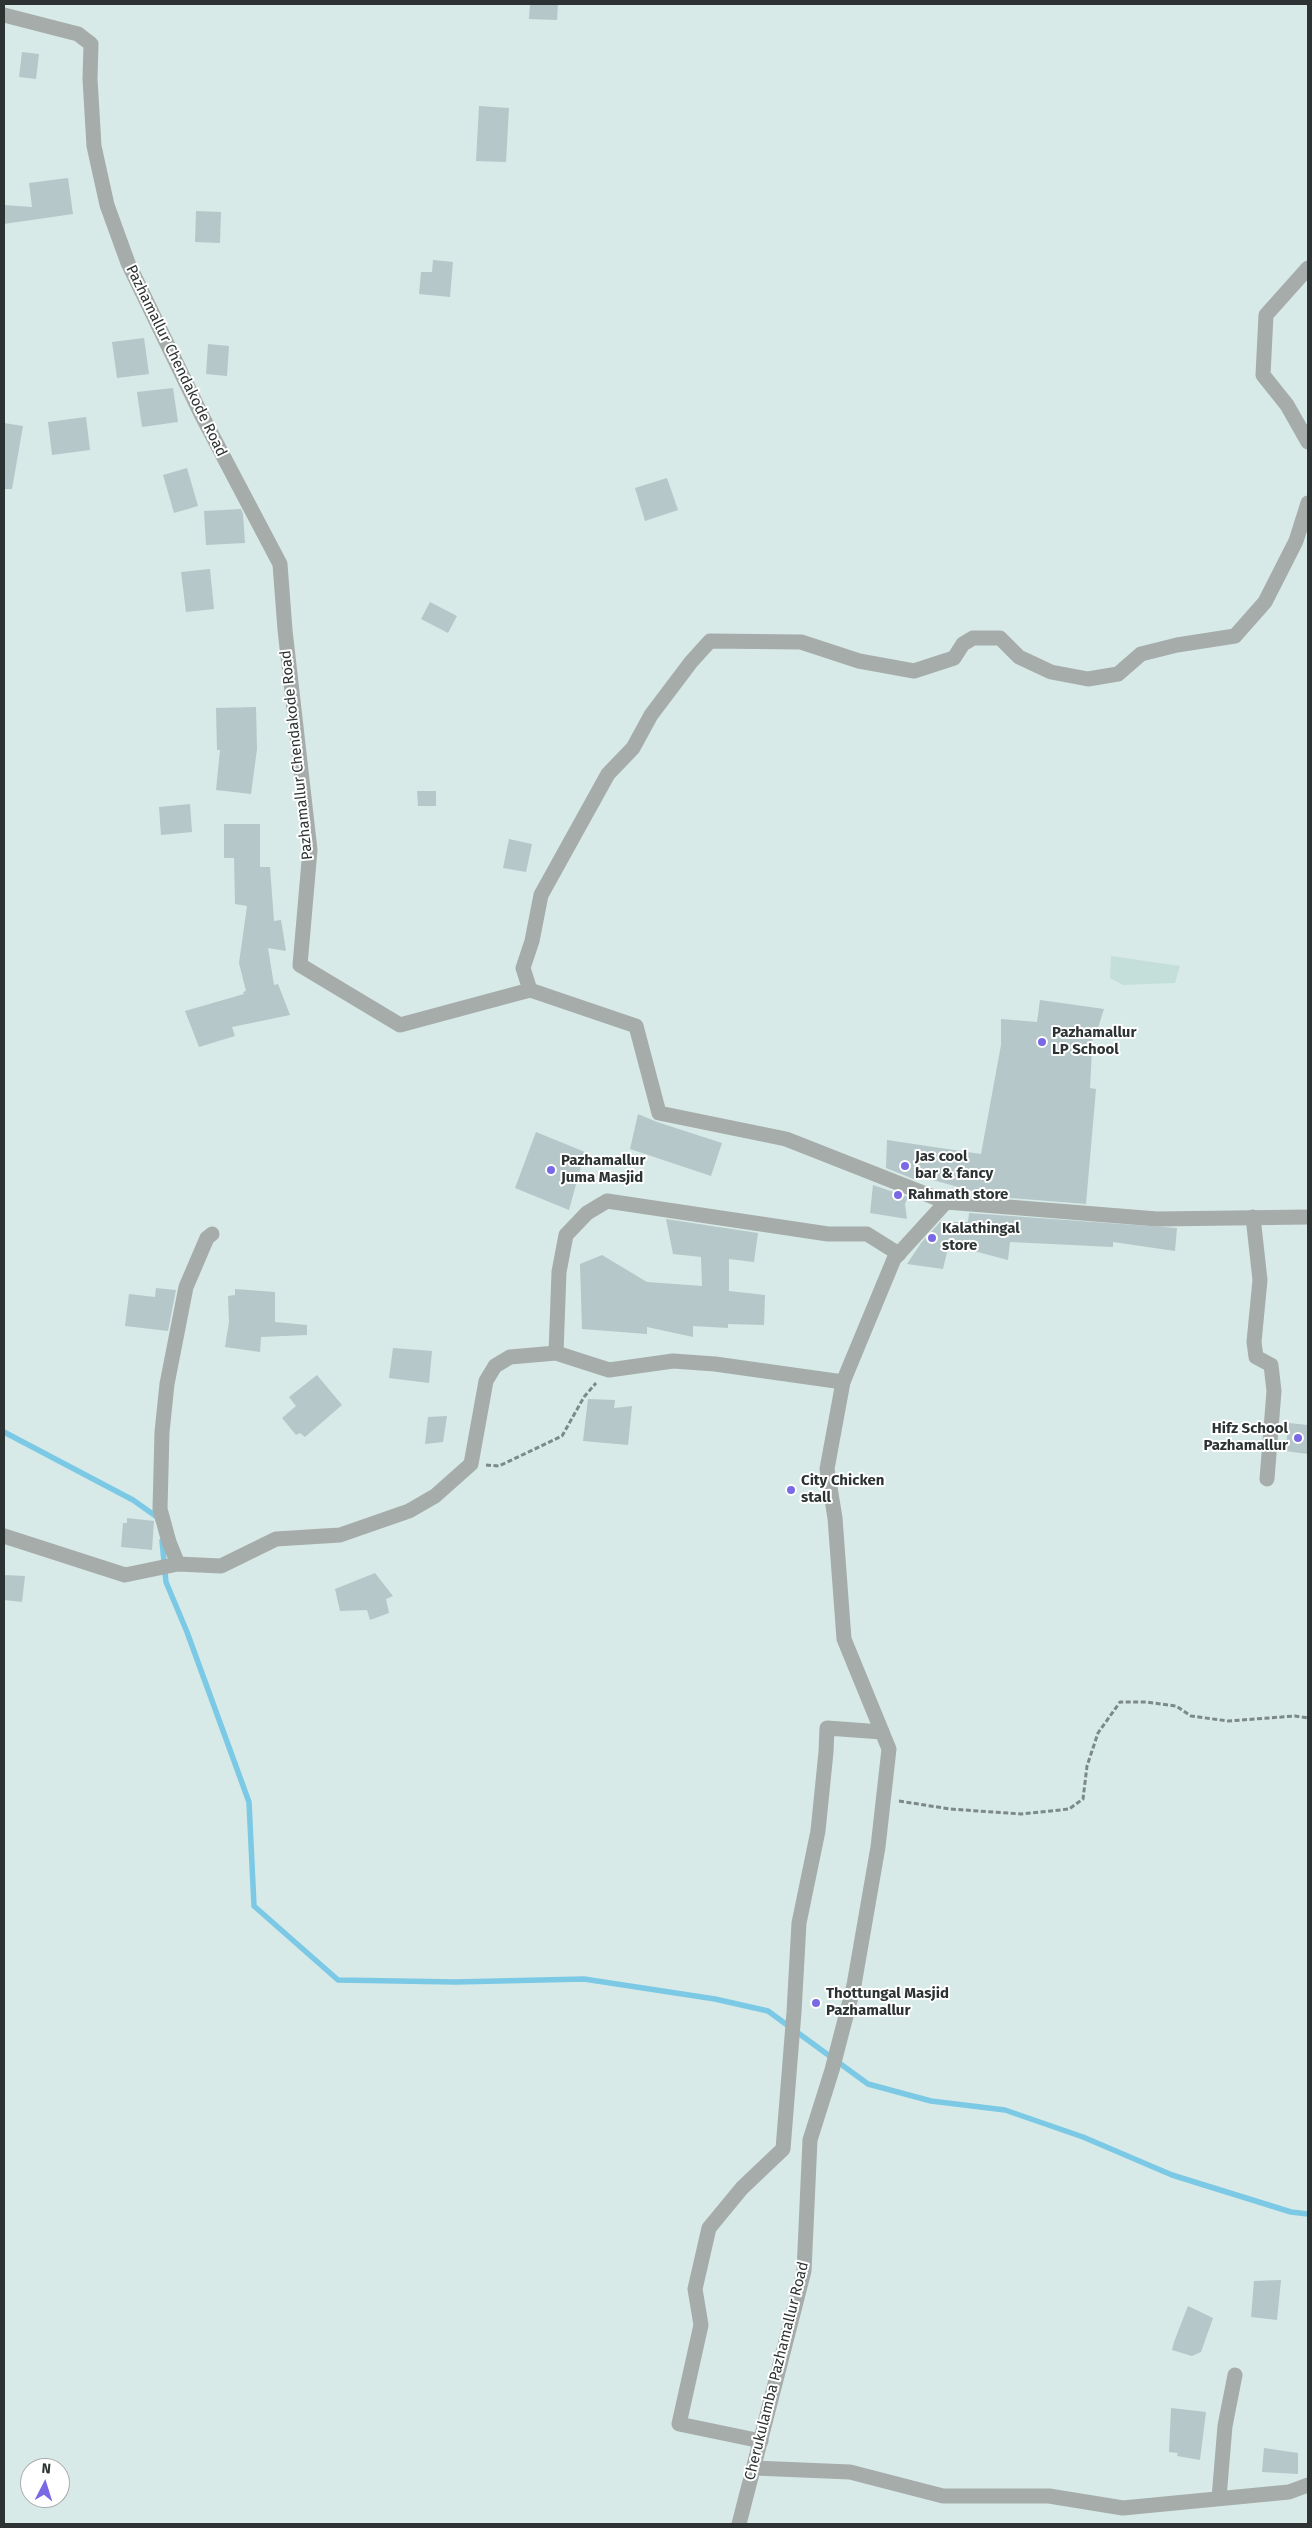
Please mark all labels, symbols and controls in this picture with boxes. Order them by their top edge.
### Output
street label: Pazhamallur Chendakode Road [122,262,230,460]
street label: Pazhamallur Chendakode Road [277,649,317,861]
place label: Pazhamallur LP School [1052,1024,1136,1059]
marker: Pazhamallur LP School [1036,1036,1048,1048]
place label: Jas cool bar & fancy [915,1148,993,1183]
place label: Pazhamallur Juma Masjid [561,1152,645,1187]
marker: Jas cool bar & fancy [899,1160,911,1172]
marker: Pazhamallur Juma Masjid [545,1164,557,1176]
place label: Rahmath store [908,1186,1008,1204]
marker: Rahmath store [892,1189,904,1201]
place label: Kalathingal store [942,1220,1020,1255]
marker: Kalathingal store [926,1232,938,1244]
place label: Hifz School Pazhamallur [1204,1420,1288,1455]
marker: Hifz School Pazhamallur [1292,1432,1304,1444]
place label: City Chicken stall [801,1472,884,1507]
marker: City Chicken stall [785,1484,797,1496]
place label: Thottungal Masjid Pazhamallur [826,1985,949,2020]
marker: Thottungal Masjid Pazhamallur [810,1997,822,2009]
street label: Cherukulamba Pazhamallur Road [741,2260,813,2482]
north arrow [20,2458,70,2508]
text: N [41,2460,52,2477]

